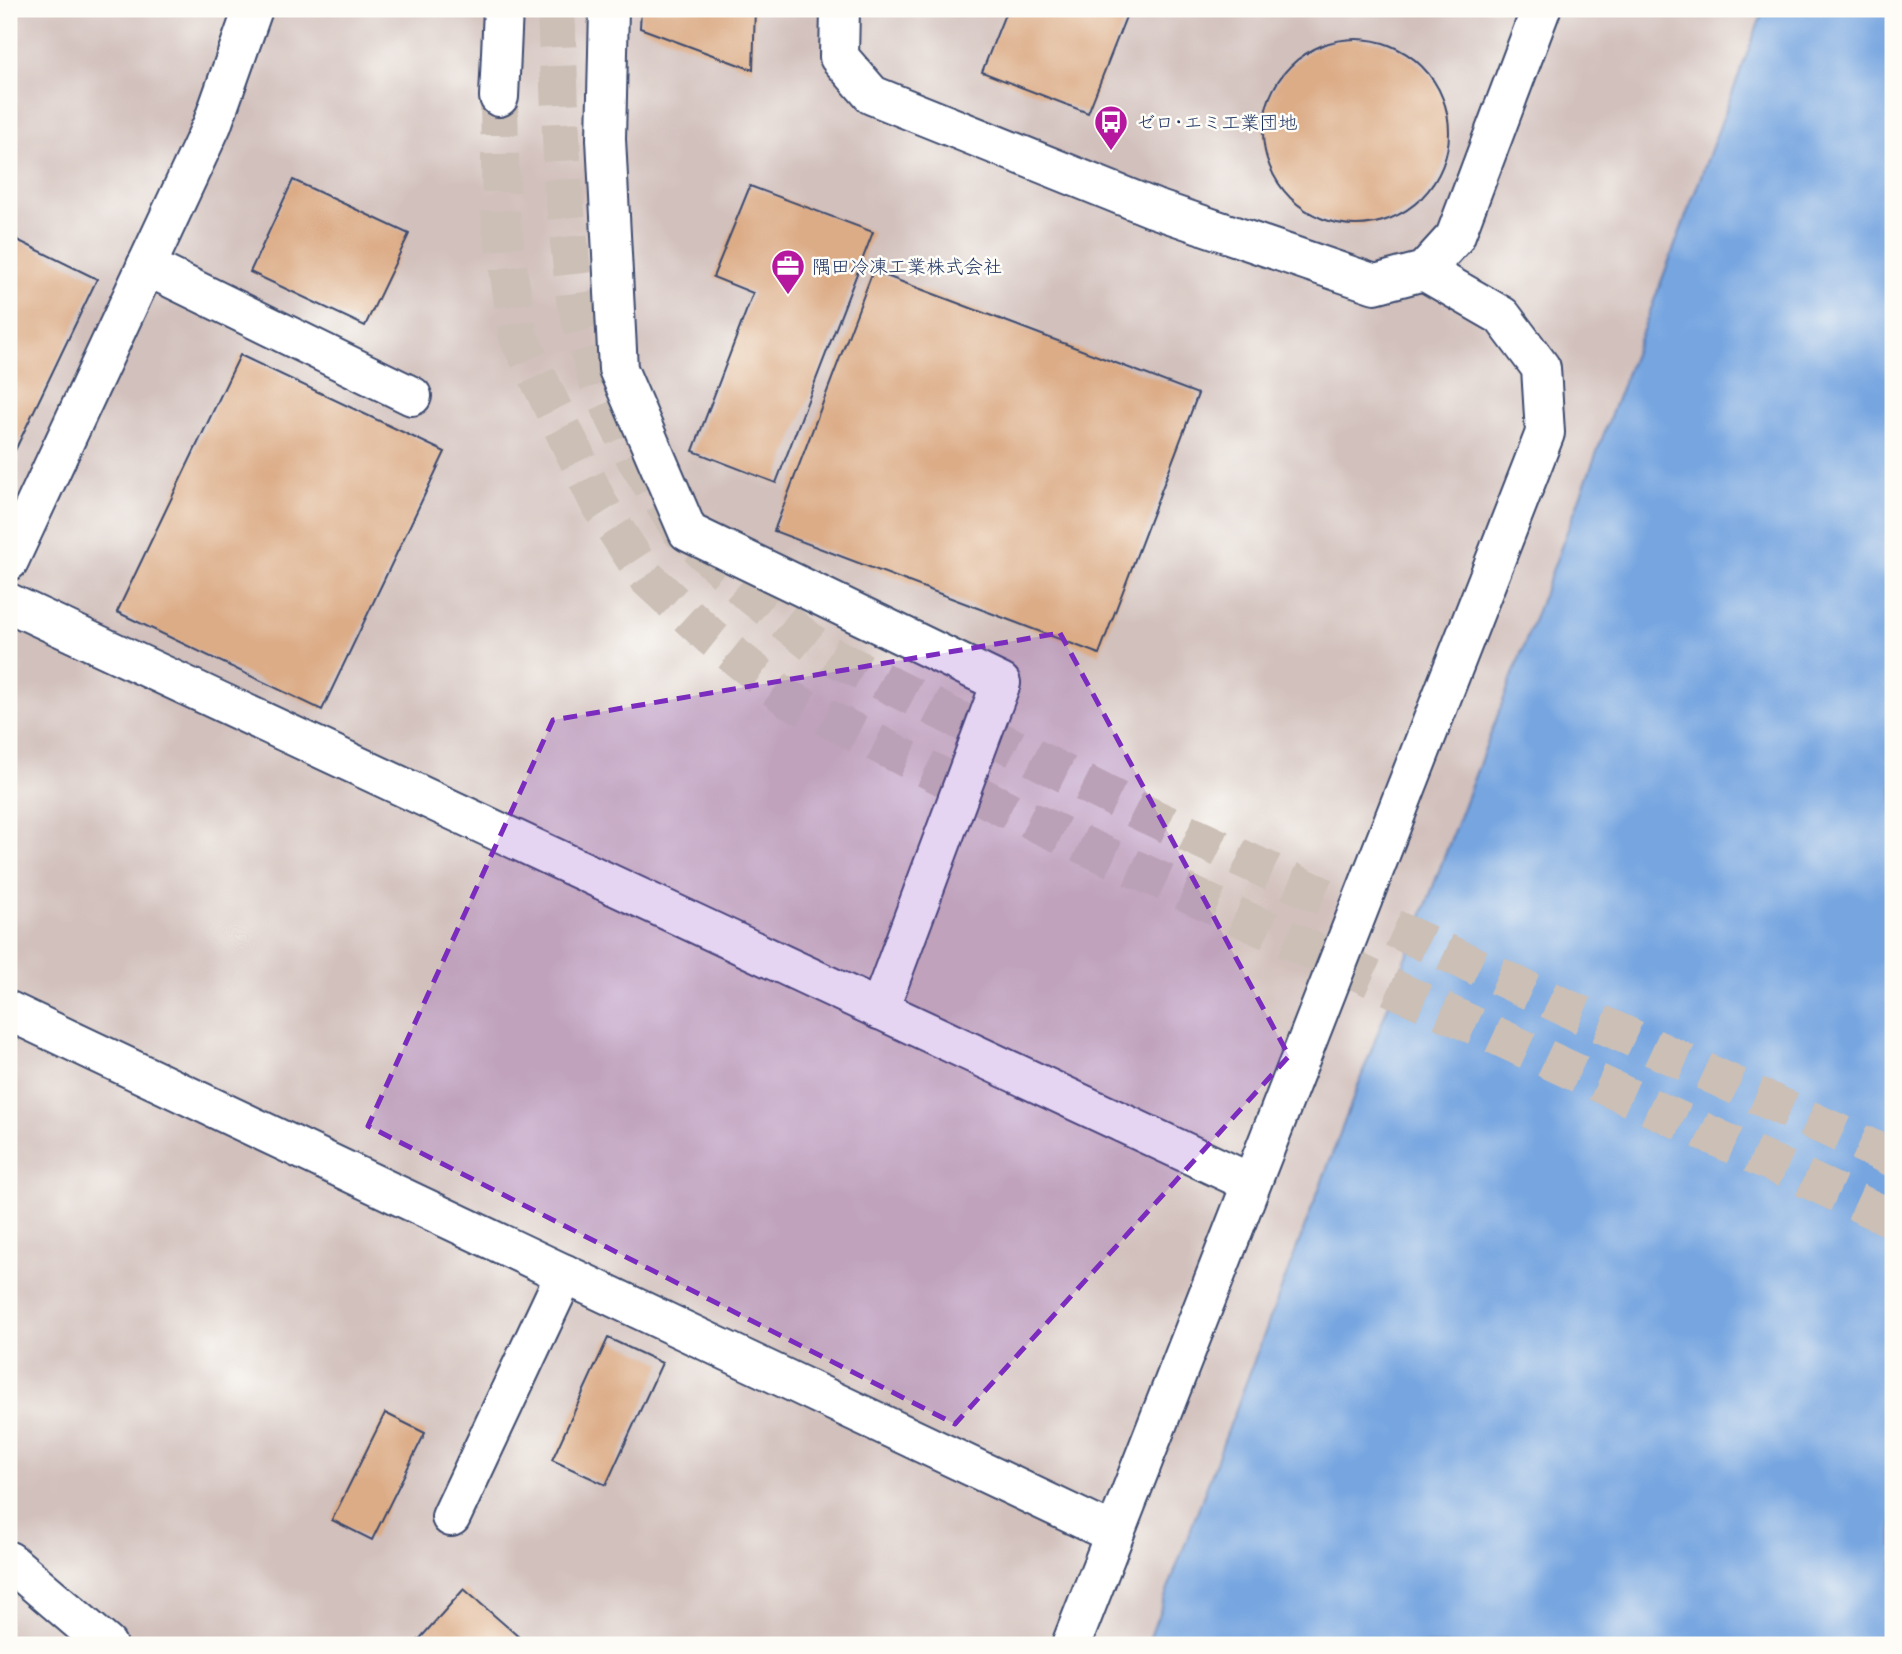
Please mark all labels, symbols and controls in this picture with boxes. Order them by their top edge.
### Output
bus stop icon: ゼロ･エミ工業団地 [1092,103,1130,152]
place label: ゼロ･エミ工業団地 [1136,107,1298,135]
office icon: 隅田冷凍工業株式会社 [769,247,807,296]
place label: 隅田冷凍工業株式会社 [812,251,1002,279]

